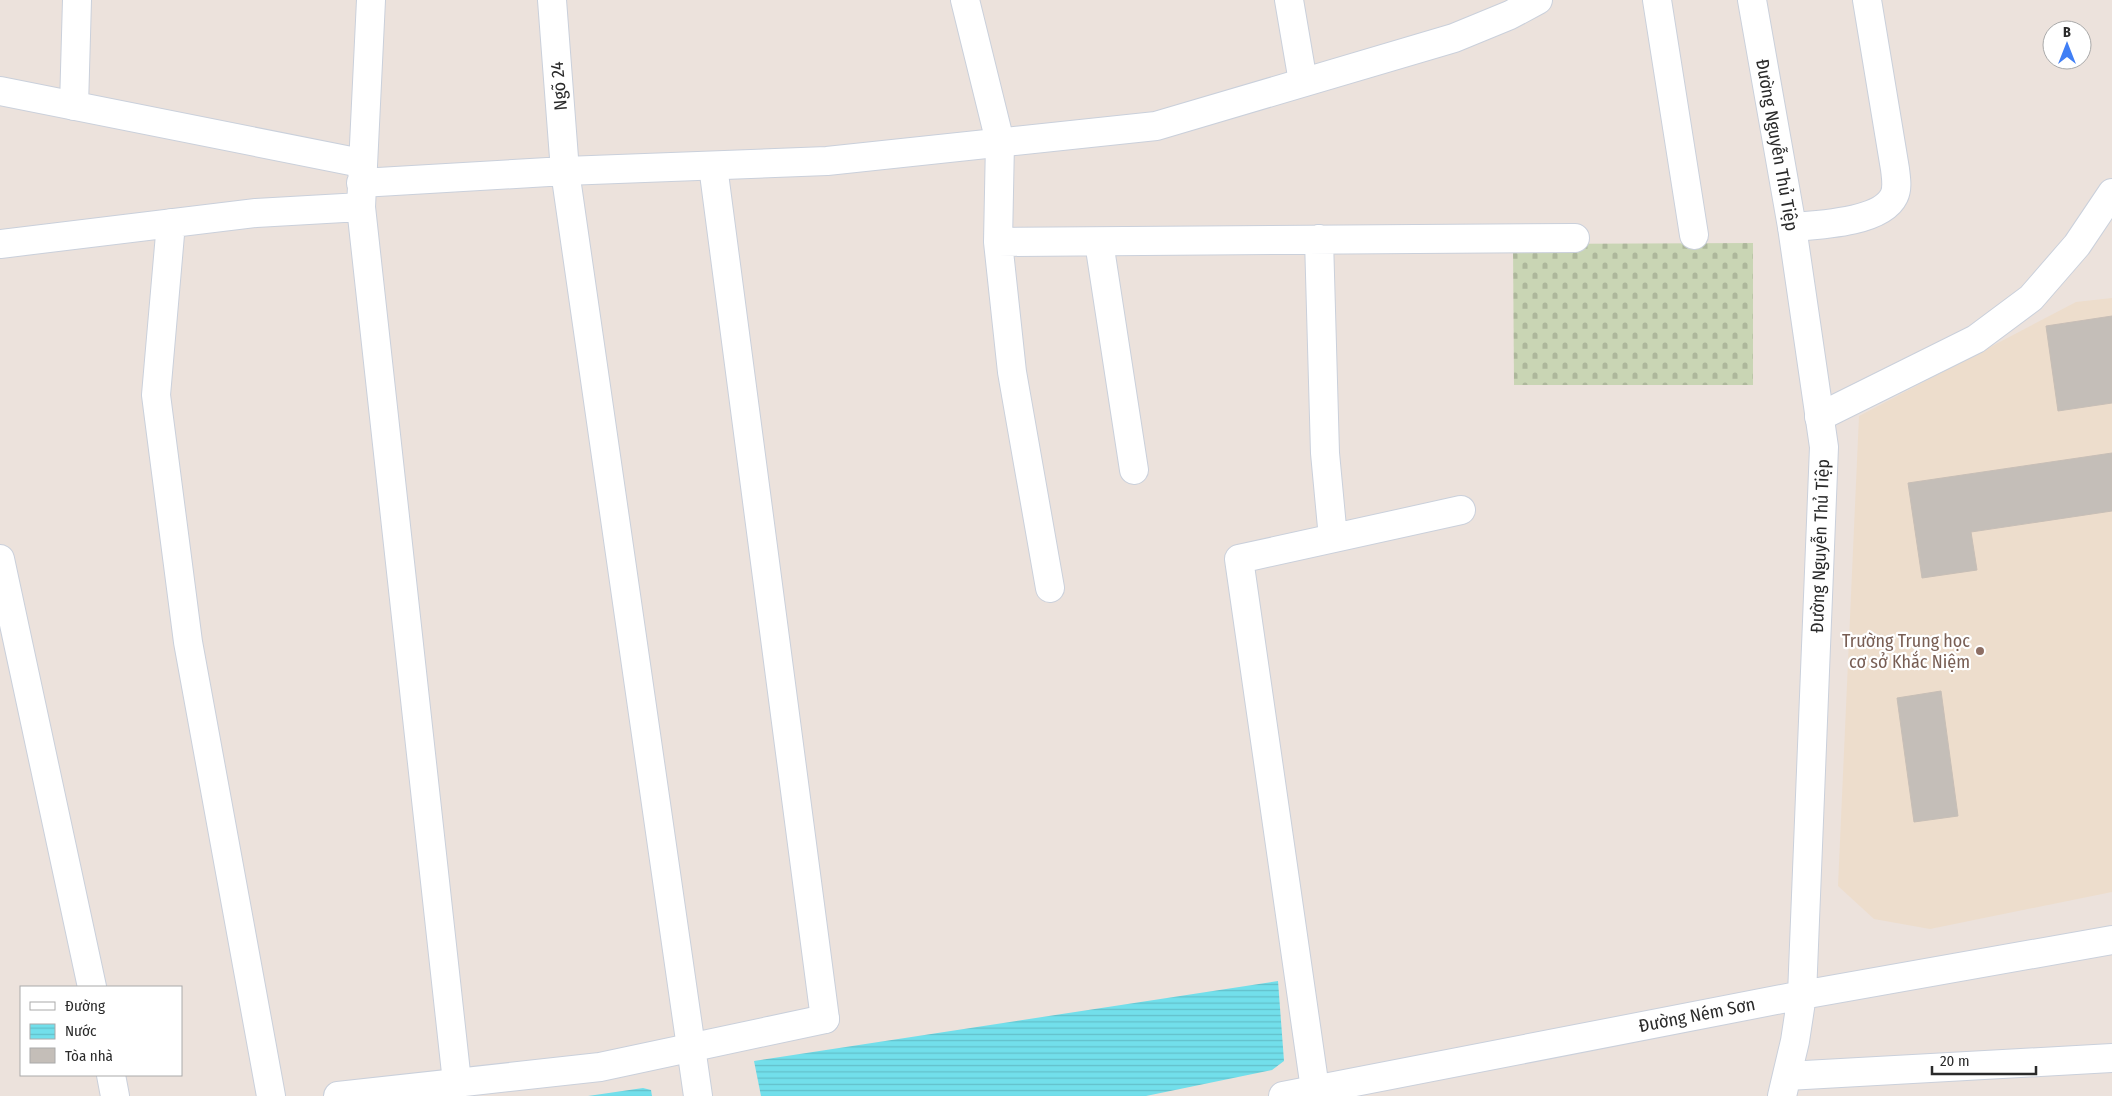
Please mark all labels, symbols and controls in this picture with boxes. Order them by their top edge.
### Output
north arrow [2042,20,2092,70]
text: B [2063,24,2071,41]
street label: Đường Nguyễn Thủ Tiệp [1751,57,1803,233]
street label: Ngõ 24 [546,60,572,111]
street label: Đường Nguyễn Thủ Tiệp [1806,459,1834,633]
place label: Trường Trung học cơ sở Khắc Niệm [1842,630,1970,673]
marker: Trường Trung học cơ sở Khắc Niệm [1974,645,1986,657]
legend [20,986,182,1076]
street label: Đường Ném Sơn [1637,993,1757,1037]
text: Đường [65,997,105,1015]
text: Nước [65,1022,97,1040]
scale bar [1932,1044,2036,1076]
text: Tòa nhà [65,1047,113,1065]
text: 20 m [1940,1052,1970,1070]

